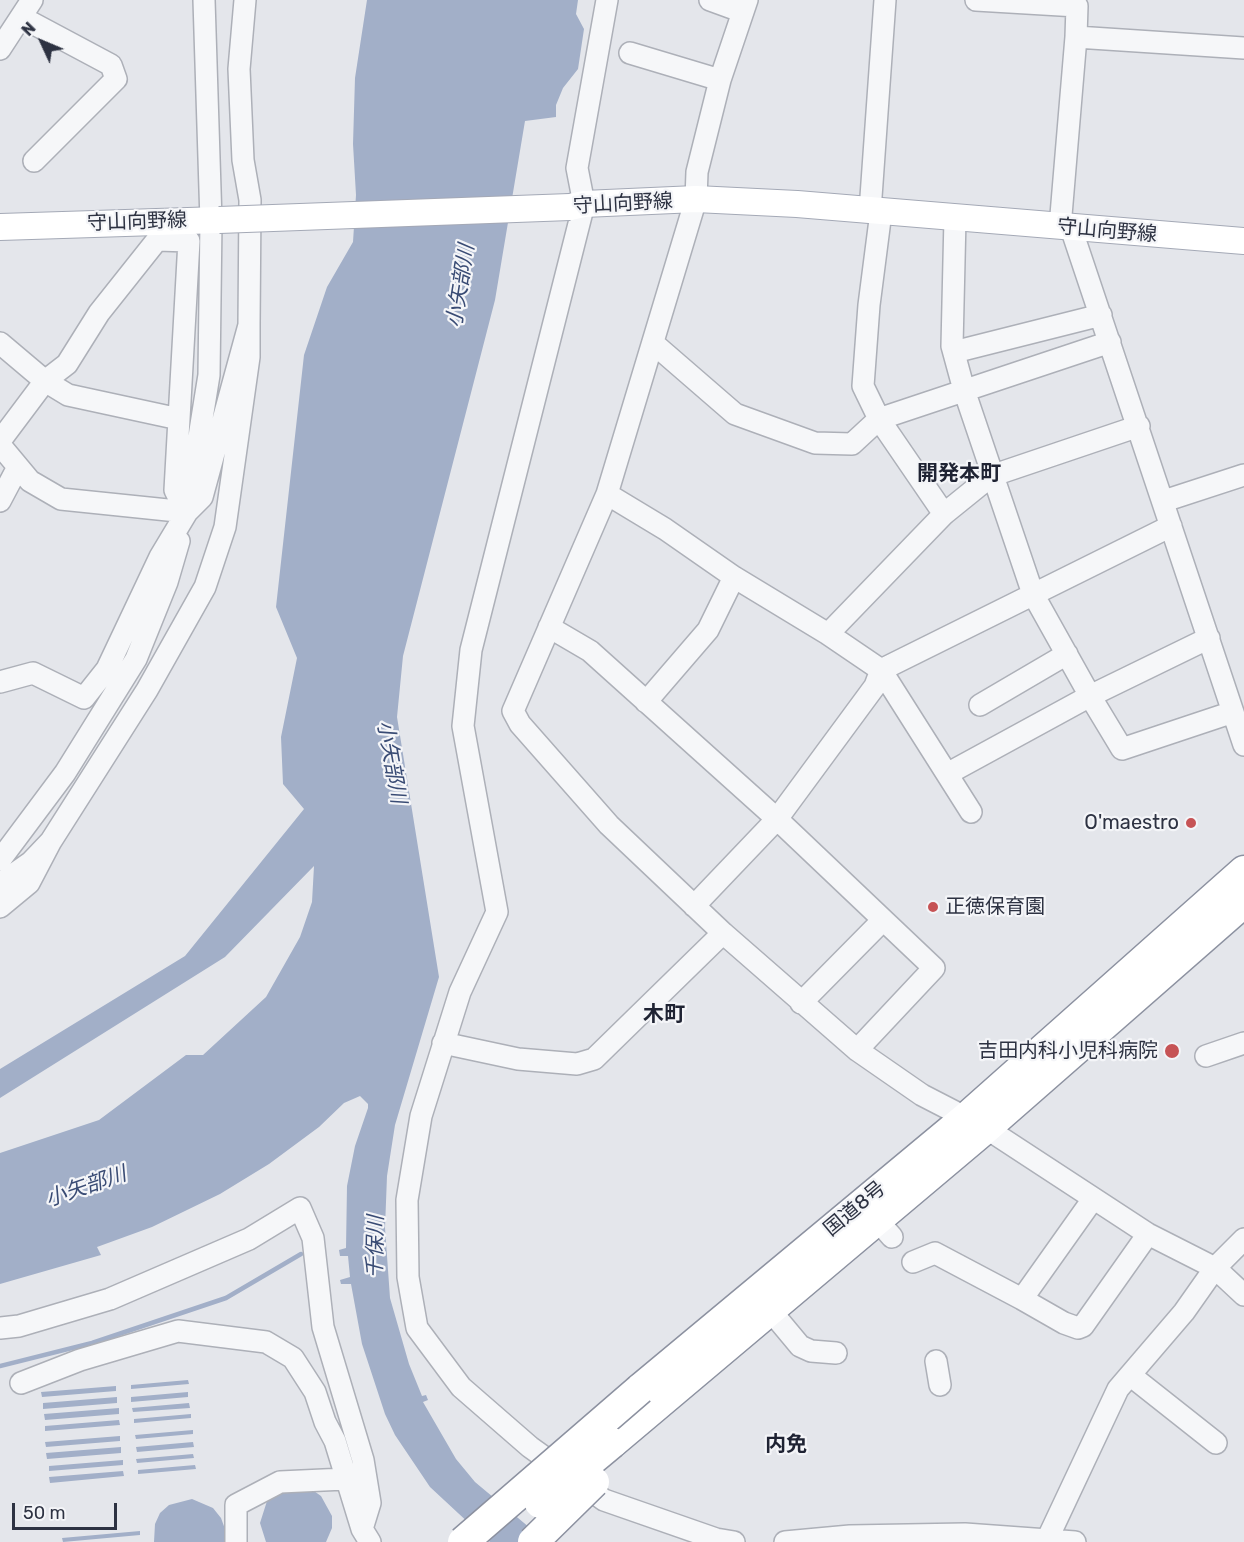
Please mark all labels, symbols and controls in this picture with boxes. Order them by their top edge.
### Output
north arrow [12,12,72,72]
text: N [18,18,40,40]
street label: 守山向野線 [572,189,674,219]
street label: 守山向野線 [87,208,187,236]
street label: 守山向野線 [1056,215,1158,247]
water label: 小矢部川 [442,243,480,329]
district label: 開発本町 [917,461,1001,487]
water label: 小矢部川 [371,718,411,806]
place label: O'maestro [1084,811,1179,835]
marker: O'maestro [1184,816,1198,830]
place label: 正徳保育園 [945,895,1045,919]
marker: 正徳保育園 [926,900,940,914]
district label: 木町 [643,1002,685,1028]
place label: 吉田内科小児科病院 [978,1039,1158,1063]
marker: 吉田内科小児科病院 [1163,1042,1181,1060]
water label: 小矢部川 [42,1161,130,1213]
street label: 国道8号 [819,1176,891,1242]
water label: 千保川 [363,1215,389,1279]
district label: 内免 [765,1432,807,1458]
scale bar [15,1491,120,1529]
text: 50 m [23,1502,66,1524]

